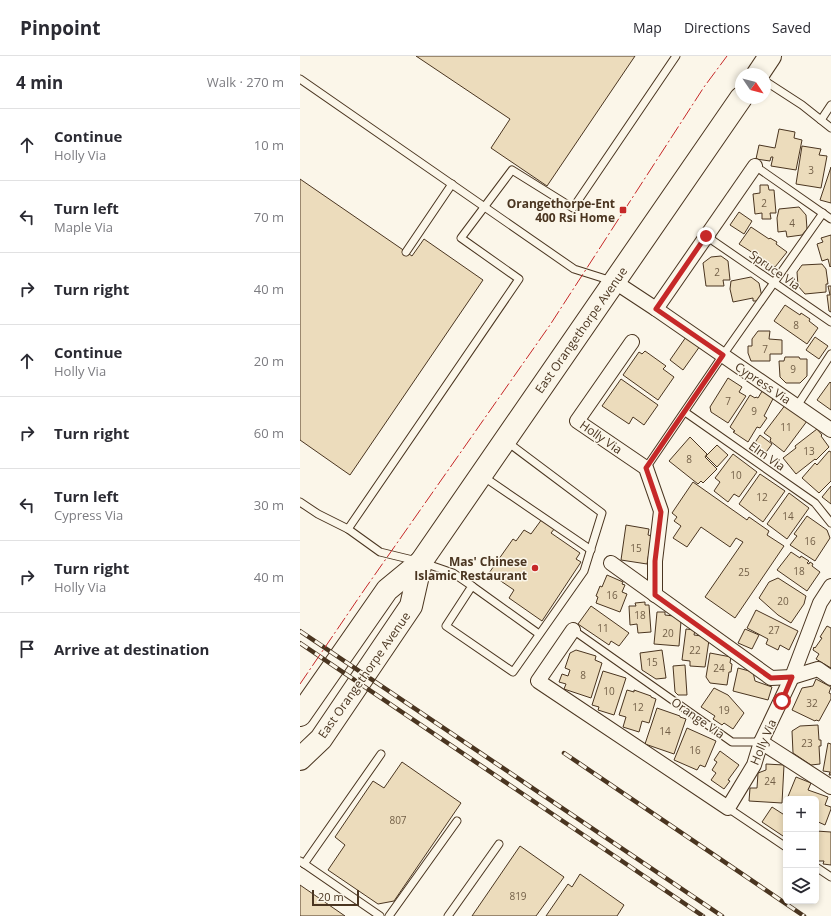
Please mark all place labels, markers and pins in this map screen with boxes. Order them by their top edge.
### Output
place label: Orangethorpe-Ent 400 Rsi Home [507,195,615,226]
marker: Orangethorpe-Ent 400 Rsi Home [618,205,628,215]
place label: Mas' Chinese Islamic Restaurant [414,553,527,584]
marker: Mas' Chinese Islamic Restaurant [530,563,540,573]

